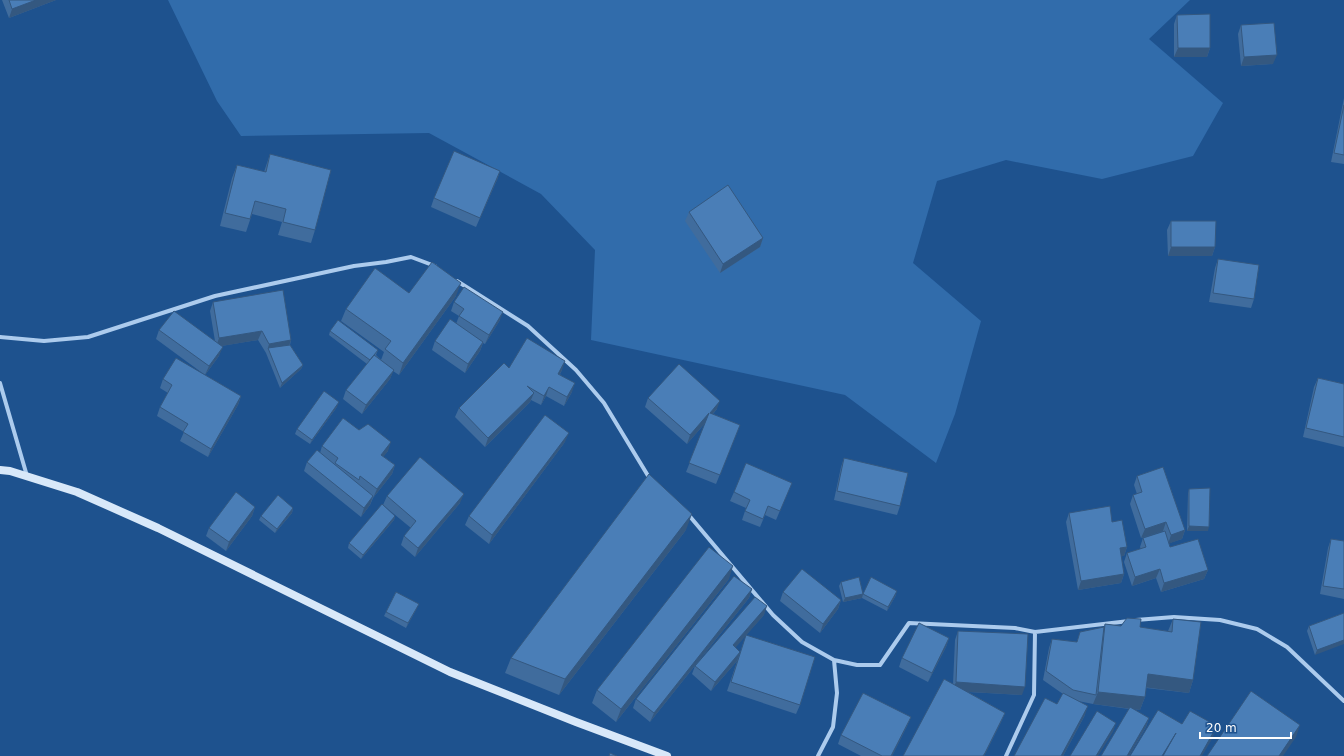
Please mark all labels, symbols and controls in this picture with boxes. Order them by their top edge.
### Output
scale bar [1200,714,1291,740]
text: 20 m [1206,721,1237,735]

